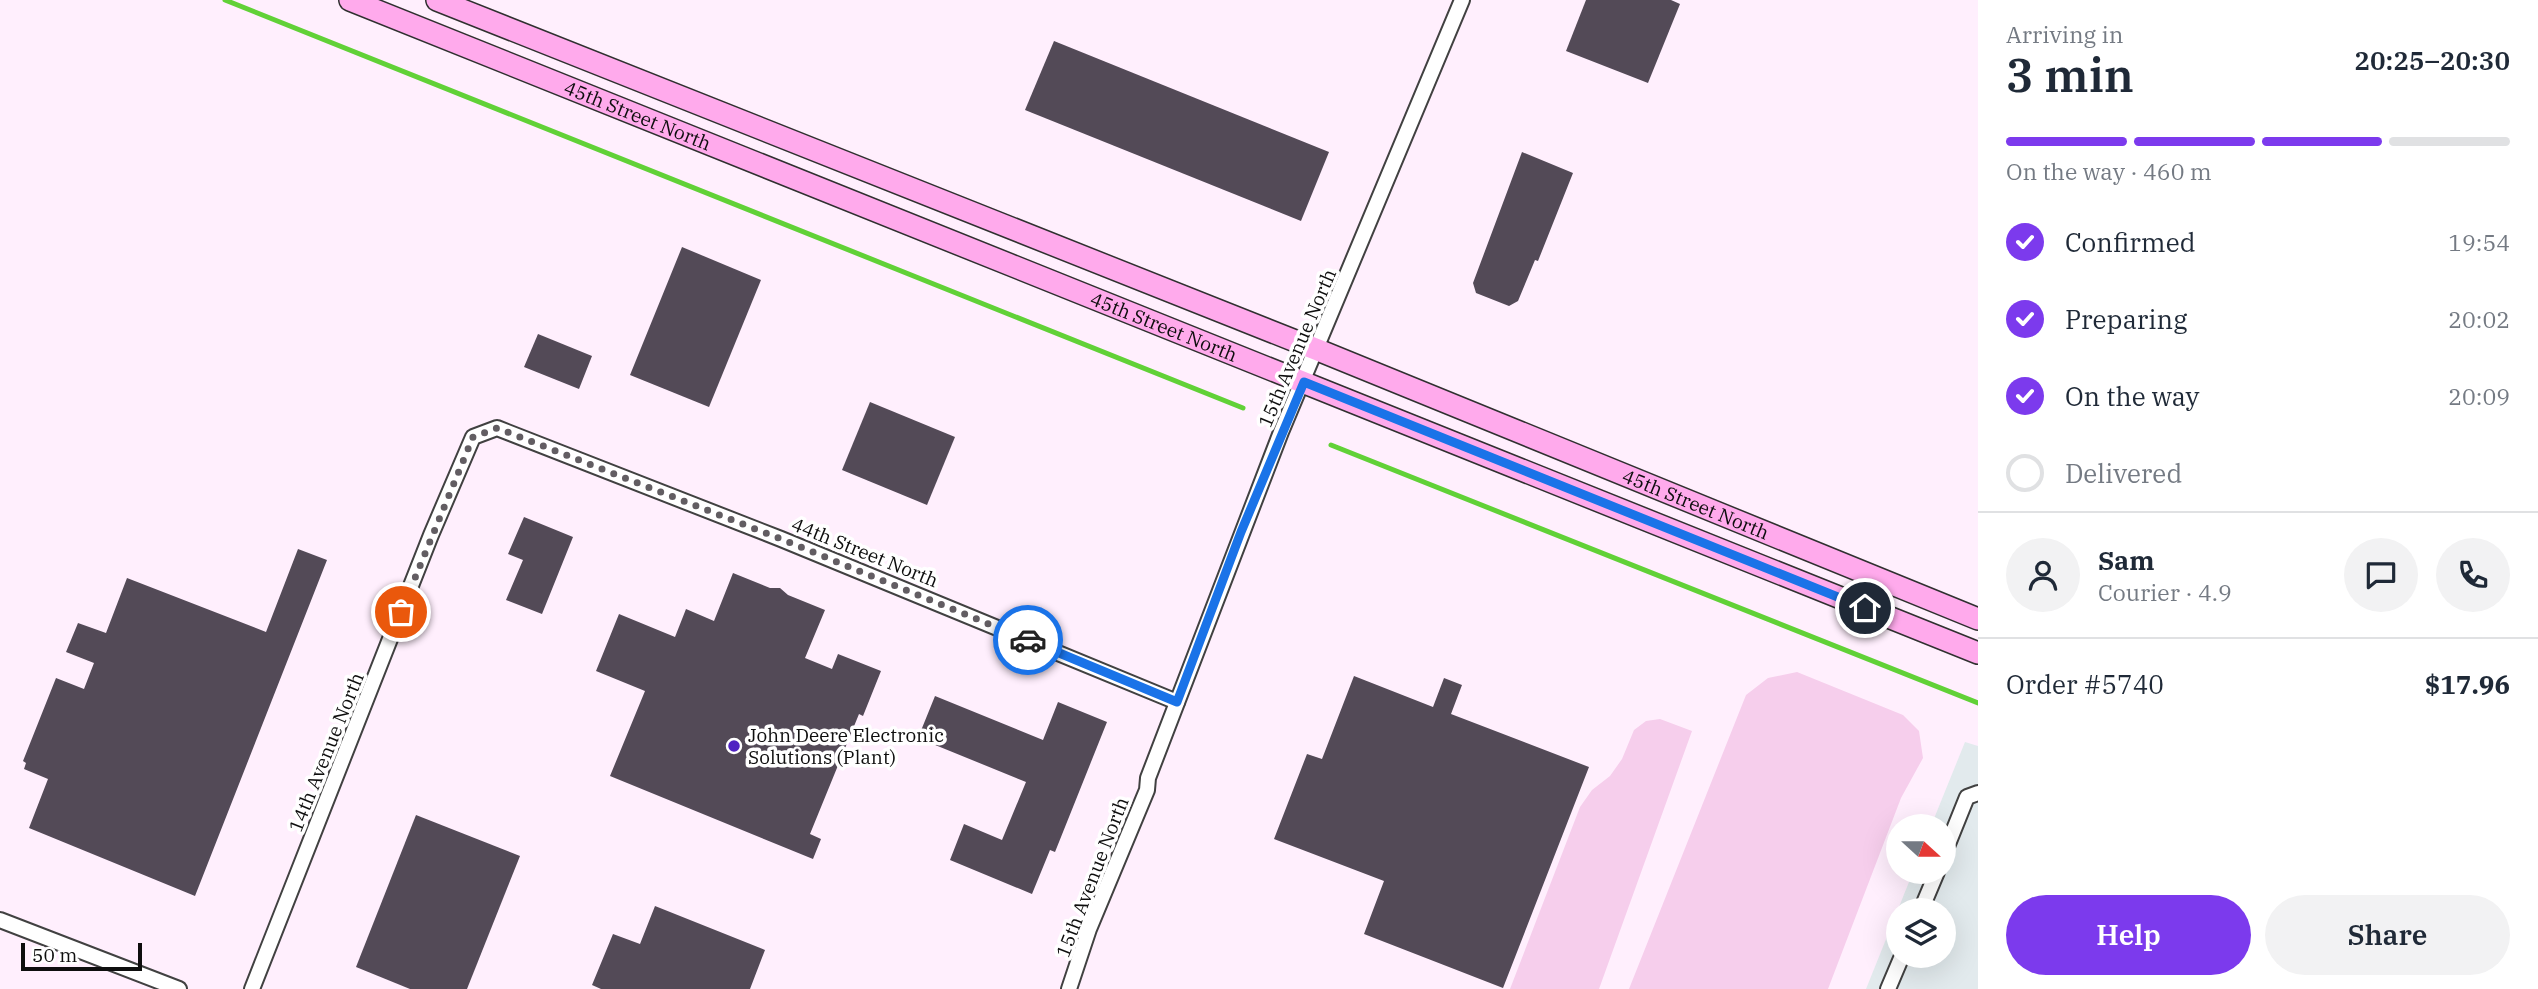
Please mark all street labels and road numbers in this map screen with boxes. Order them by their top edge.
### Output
street label: 45th Street North [561,75,715,156]
street label: 15th Avenue North [1253,265,1341,431]
street label: 45th Street North [1087,286,1241,367]
street label: 45th Street North [1619,463,1773,545]
street label: 44th Street North [788,512,942,592]
street label: 14th Avenue North [283,669,369,835]
street label: 15th Avenue North [1050,793,1134,960]

